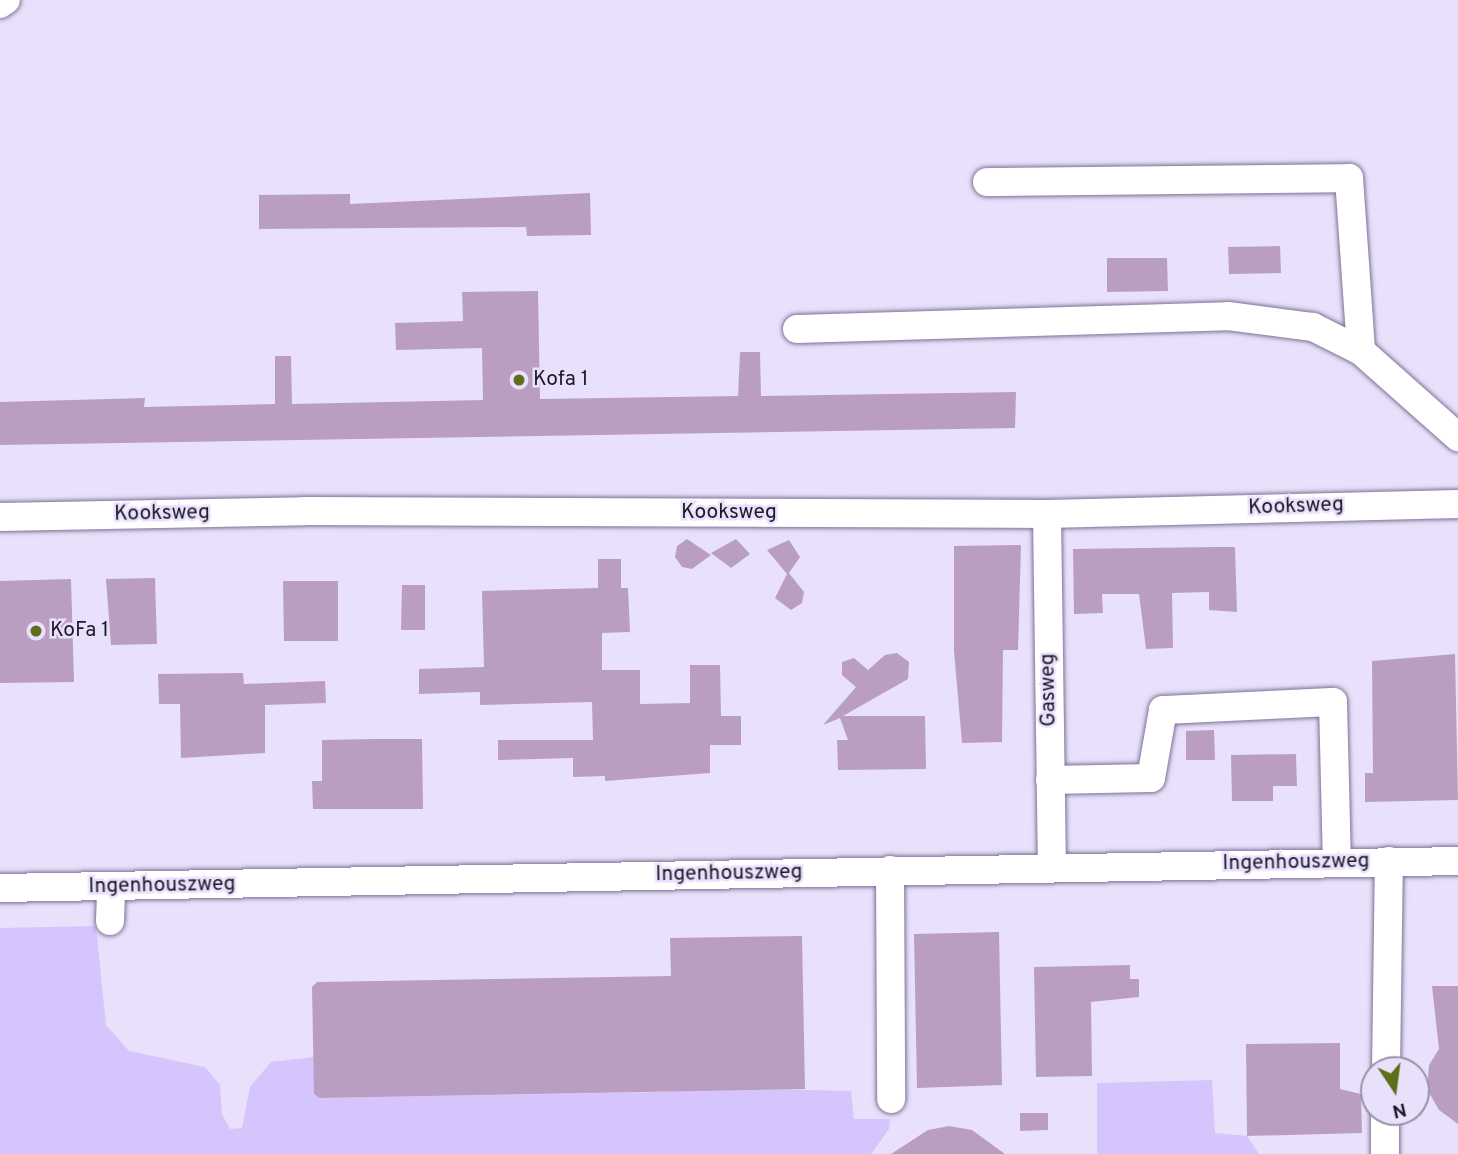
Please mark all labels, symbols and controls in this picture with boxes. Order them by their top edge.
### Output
place label: Kofa 1 [533,367,589,393]
marker: Kofa 1 [511,372,527,388]
street label: Kooksweg [1248,493,1344,521]
street label: Kooksweg [681,500,777,526]
street label: Kooksweg [114,501,210,527]
place label: KoFa 1 [50,618,109,644]
marker: KoFa 1 [28,623,44,639]
street label: Gasweg [1036,653,1062,727]
street label: Ingenhouszweg [1222,849,1370,877]
street label: Ingenhouszweg [655,860,803,888]
street label: Ingenhouszweg [88,872,236,900]
north arrow [1360,1056,1430,1126]
text: N [1390,1096,1409,1123]

